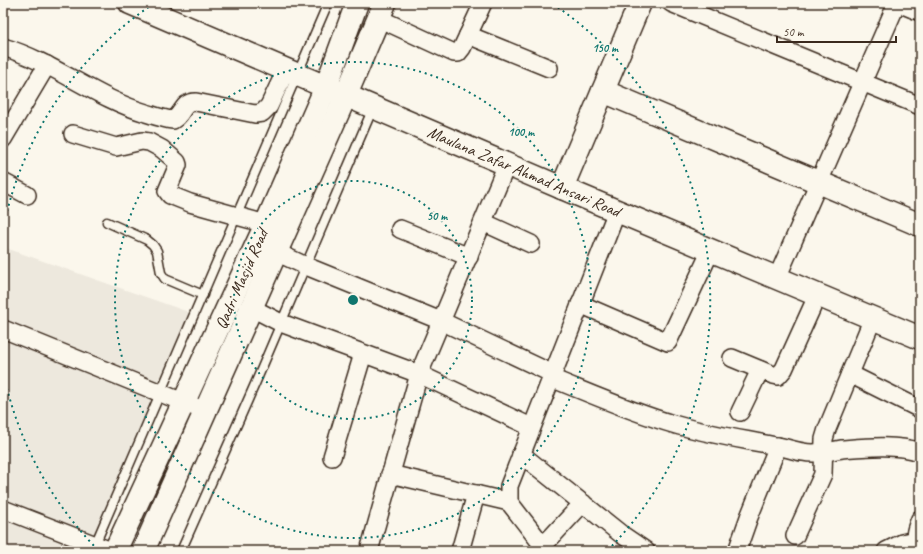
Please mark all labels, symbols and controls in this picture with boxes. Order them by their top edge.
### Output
scale bar [777,18,896,44]
text: 50 m [783,24,805,40]
text: 150 m [592,40,619,56]
street label: Maulana Zafar Ahmad Ansari Road [424,121,626,223]
text: 100 m [508,124,535,140]
text: 50 m [427,208,448,224]
street label: Qadri Masjid Road [210,224,274,332]
centre of rings [346,293,360,307]

